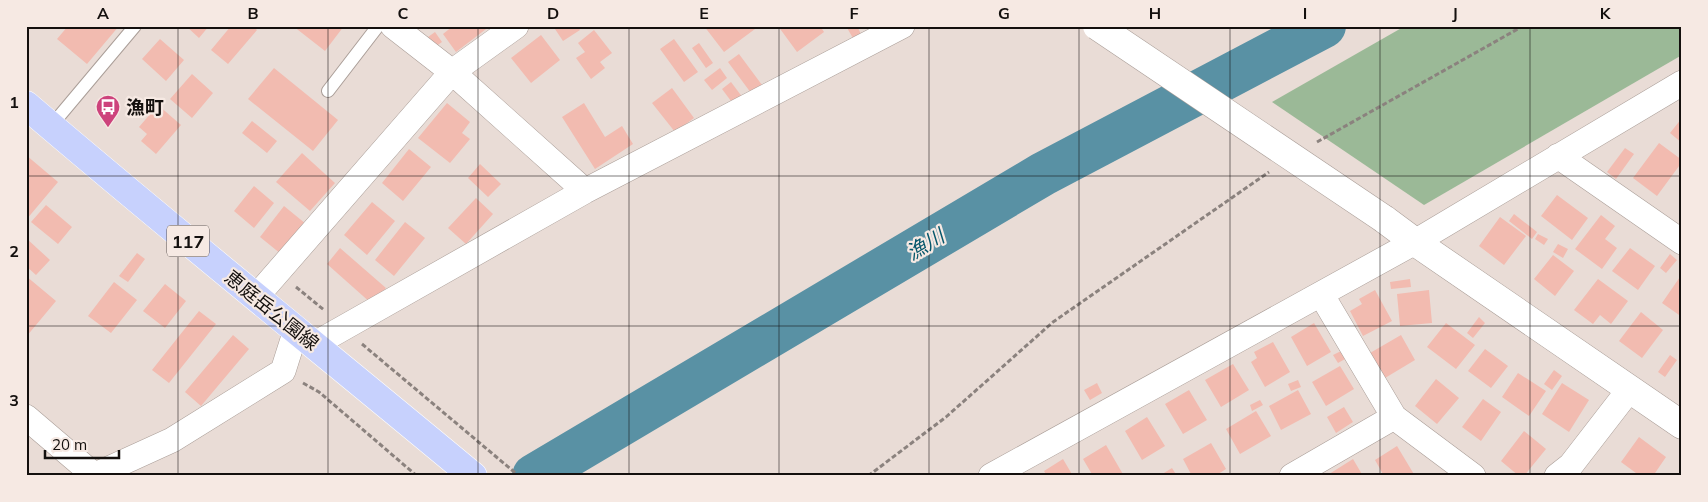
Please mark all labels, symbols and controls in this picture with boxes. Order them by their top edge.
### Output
text: A [97,3,109,23]
text: B [247,3,259,23]
text: C [398,3,409,23]
text: D [547,3,559,23]
text: E [699,3,709,23]
text: F [849,3,859,23]
text: G [998,3,1010,23]
text: H [1149,3,1161,23]
text: I [1303,3,1307,23]
text: J [1452,3,1458,23]
text: K [1600,3,1612,23]
text: 1 [9,92,19,112]
bus stop icon: 漁町 [95,94,121,128]
place label: 漁町 [126,95,164,119]
water label: 漁川 [901,222,950,265]
road number: 117 [167,226,209,256]
text: 2 [9,241,19,261]
street label: 恵庭岳公園線 [220,265,324,355]
text: 3 [9,390,19,410]
scale bar [45,427,119,459]
text: 20 m [52,435,87,454]

